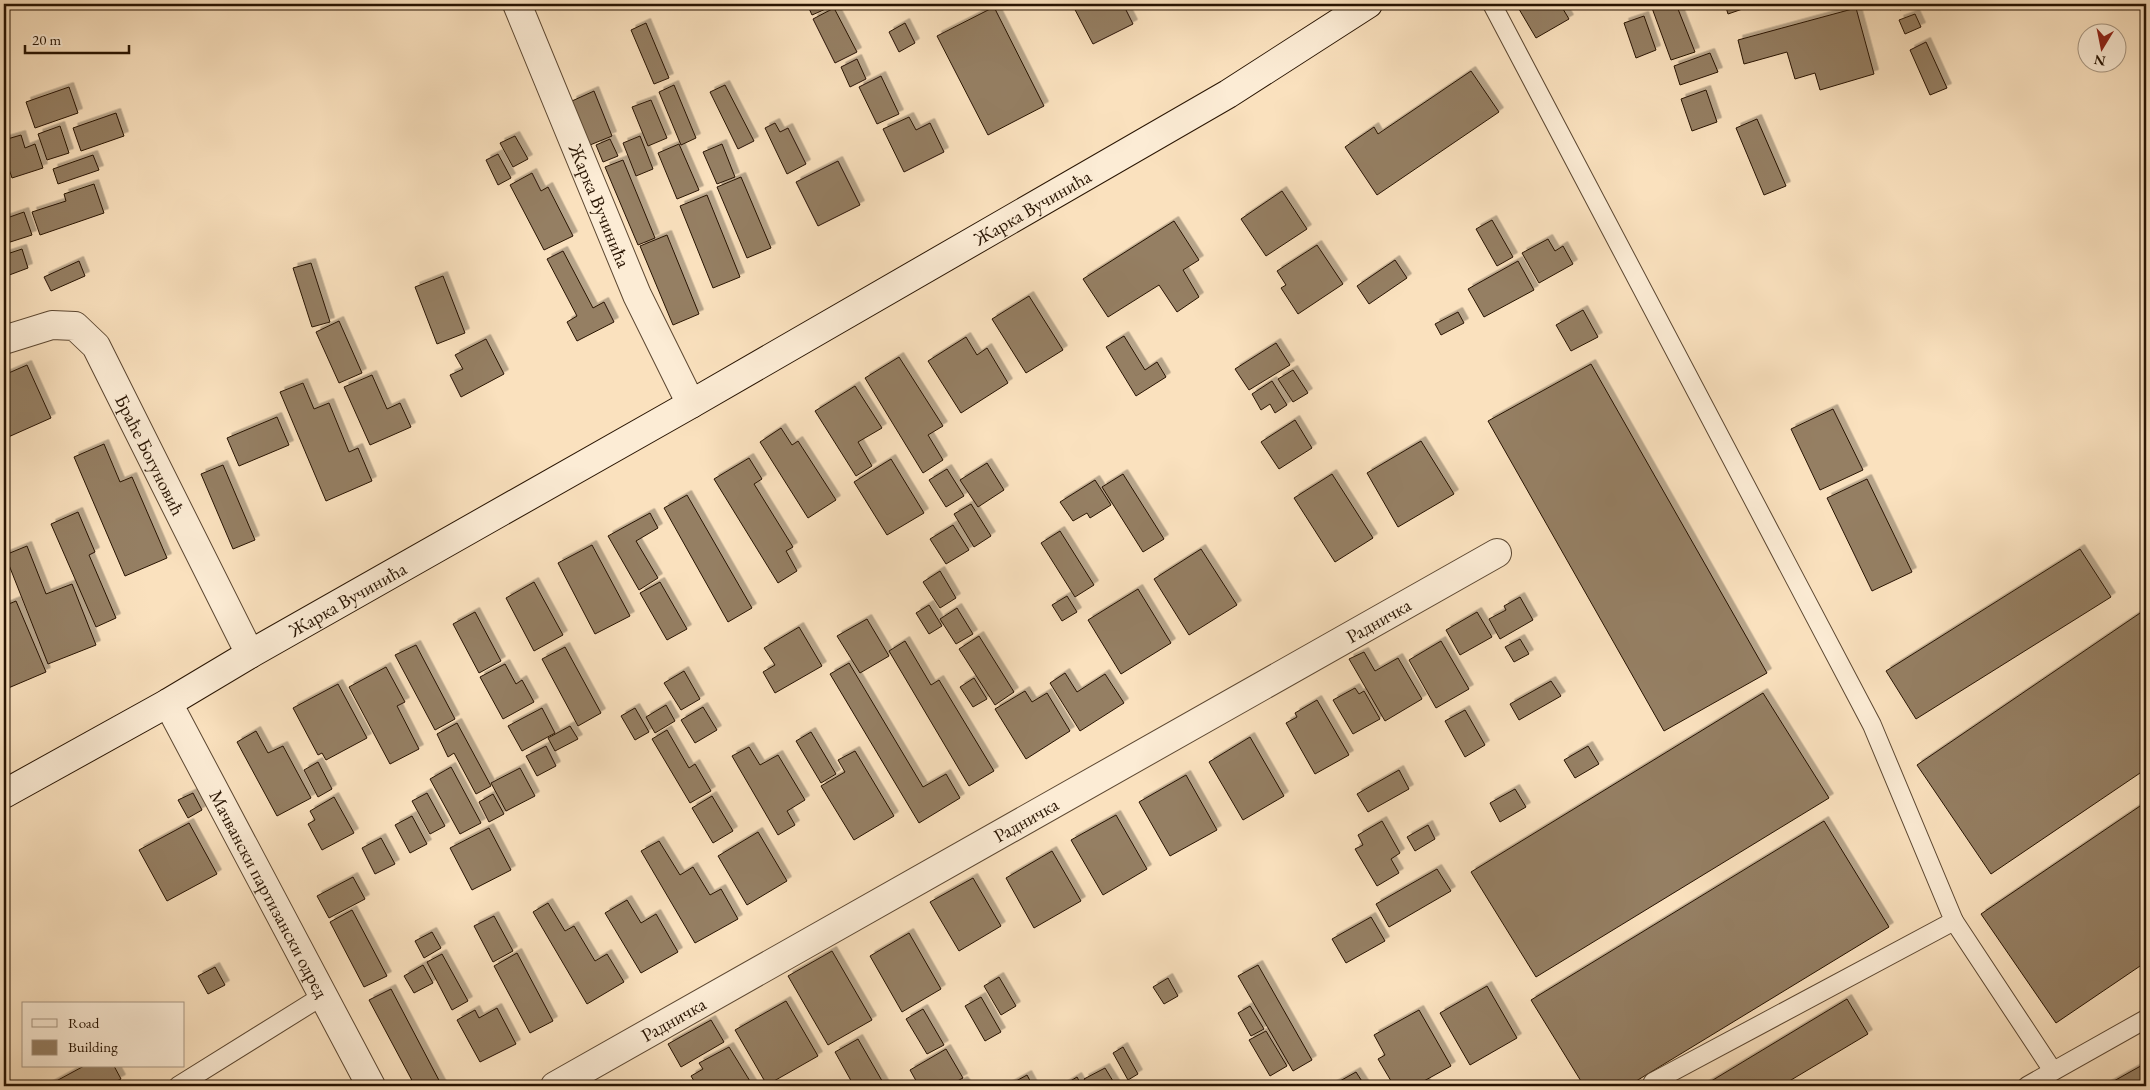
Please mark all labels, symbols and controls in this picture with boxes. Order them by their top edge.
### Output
scale bar [25,22,129,54]
north arrow [2078,22,2128,72]
text: 20 m [32,30,61,49]
text: N [2092,51,2107,71]
street label: Жарка Вучинића [563,139,636,272]
street label: Жарка Вучинића [968,163,1096,252]
street label: Браће Богуновић [109,390,191,520]
street label: Жарка Вучинића [283,556,411,643]
street label: Радничка [1342,592,1416,649]
street label: Мачвански партизански одред [203,786,334,1003]
street label: Радничка [989,792,1063,848]
street label: Радничка [637,991,711,1048]
legend [22,1002,185,1068]
text: Road [68,1013,100,1032]
text: Building [68,1037,118,1056]

